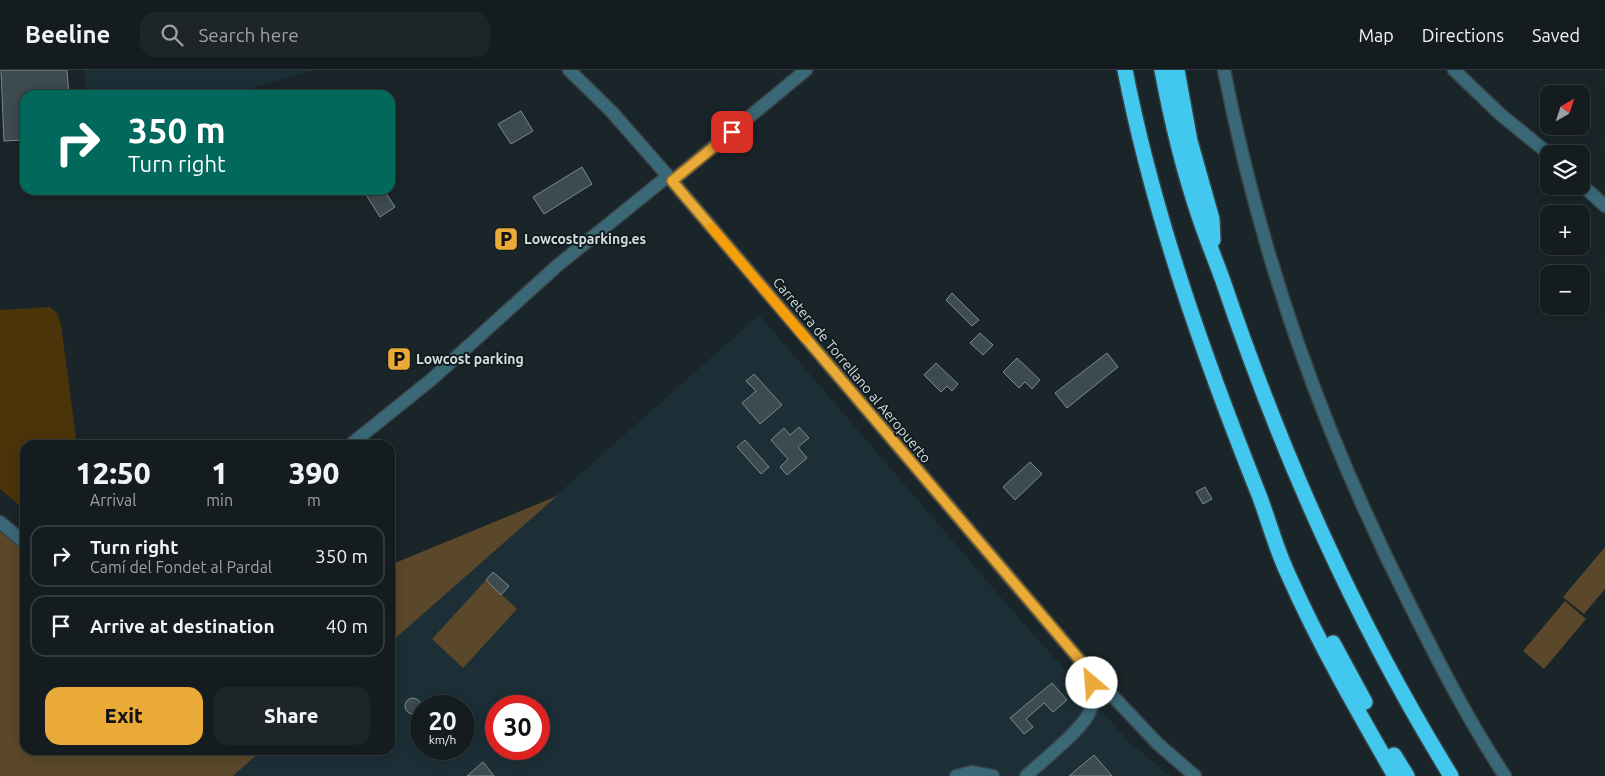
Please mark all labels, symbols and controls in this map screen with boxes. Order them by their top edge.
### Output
search box [140,12,490,57]
text: Beeline [25,21,110,48]
icon: search [158,21,186,49]
text: Search here [198,24,299,46]
text: Map [1358,25,1394,45]
text: Directions [1422,25,1504,45]
text: Saved [1532,25,1580,45]
north arrow [1540,85,1590,135]
map controls [1540,85,1590,315]
icon: right [45,110,110,175]
text: 350 m [128,110,226,150]
pin [711,111,753,153]
icon: arrive [718,118,746,146]
button: layers [1540,145,1590,195]
text: Turn right [128,151,226,176]
button: + [1540,205,1590,255]
parking icon: Lowcostparking.es [493,226,519,252]
place label: Lowcostparking.es [524,231,647,247]
button: − [1540,265,1590,315]
street label: Carretera de Torrellano al Aeropuerto [770,274,934,466]
parking icon: Lowcost parking [386,346,412,372]
place label: Lowcost parking [416,351,524,367]
text: 12:50 [76,456,151,490]
text: 1 [211,456,228,490]
text: 390 [289,456,339,490]
text: Arrival [90,491,136,509]
text: min [206,491,233,509]
text: m [307,491,321,509]
text: Turn right [90,536,178,558]
icon: right [47,542,75,570]
text: 350 m [315,545,368,567]
text: Camí del Fondet al Pardal [90,558,272,576]
icon: arrive [47,612,75,640]
text: Arrive at destination [90,615,275,637]
text: 40 m [326,615,368,637]
position arrow [1065,656,1117,708]
button: Exit [45,687,203,745]
button: Share [213,687,370,745]
speed limit sign: 30 [485,695,550,760]
text: 20 [428,707,457,735]
text: km/h [429,733,456,746]

